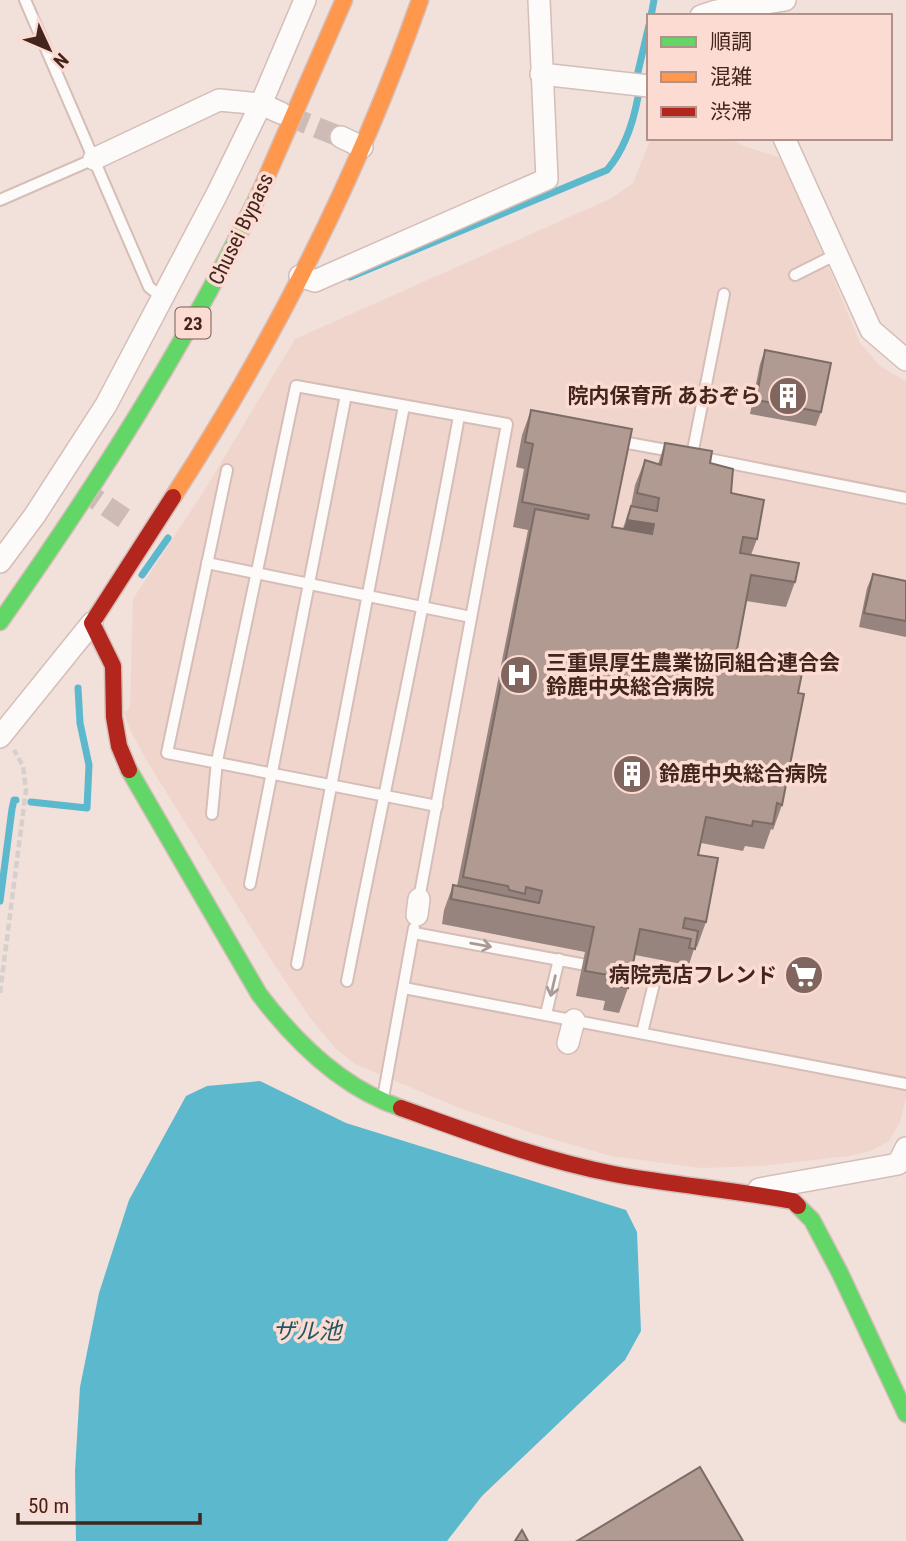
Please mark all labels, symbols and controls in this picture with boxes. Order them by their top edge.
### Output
north arrow [14,14,84,84]
legend [647,14,892,140]
text: 順調 [710,30,752,54]
text: N [49,48,73,73]
text: 混雑 [710,65,752,89]
text: 渋滞 [710,100,752,124]
street label: Chusei Bypass [204,169,278,289]
road number: 23 [176,308,210,338]
building icon: 院内保育所 あおぞら [767,375,809,417]
place label: 院内保育所 あおぞら [567,384,761,408]
place label: 三重県厚生農業協同組合連合会 鈴鹿中央総合病院 [546,651,840,699]
hospital icon: 三重県厚生農業協同組合連合会 鈴鹿中央総合病院 [498,654,540,696]
building icon: 鈴鹿中央総合病院 [611,753,653,795]
place label: 鈴鹿中央総合病院 [659,762,827,786]
one-way arrow [469,938,492,952]
supermarket icon: 病院売店フレンド [783,954,825,996]
place label: 病院売店フレンド [609,963,777,987]
one-way arrow [545,974,559,997]
water label: ザル池 [273,1318,344,1345]
scale bar [18,1482,200,1526]
text: 50 m [28,1494,69,1518]

